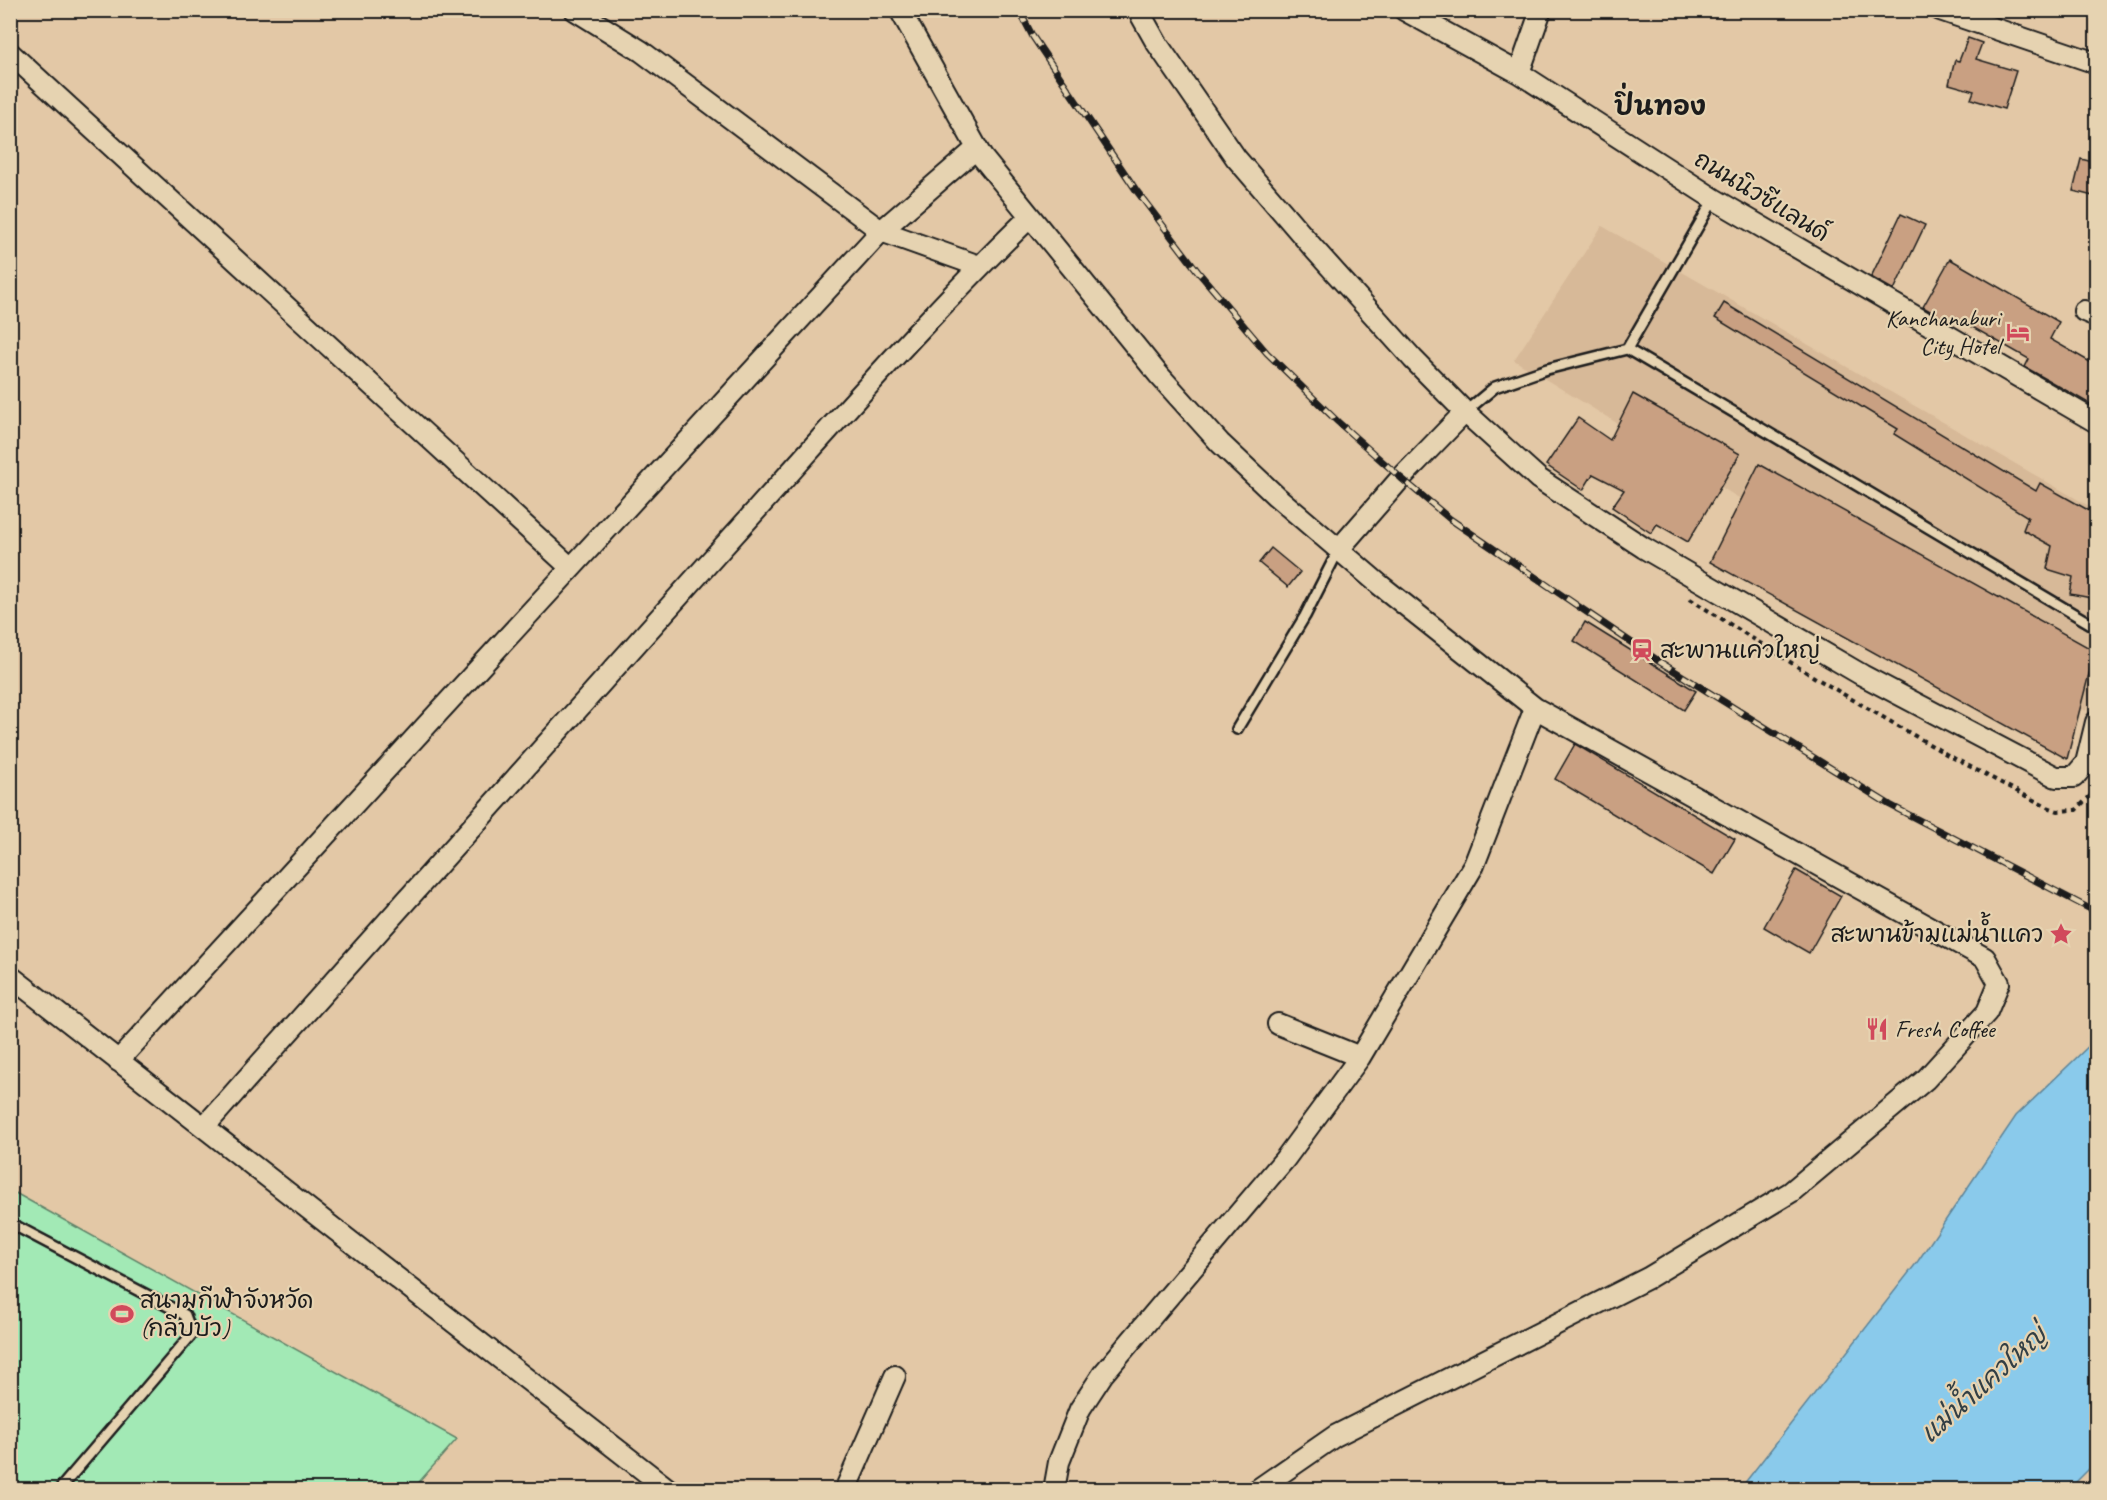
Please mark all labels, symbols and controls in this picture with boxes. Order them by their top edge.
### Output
district label: ปิ่นทอง [1614,82,1706,123]
street label: ถนนนิวซีแลนด์ [1689,143,1836,248]
place label: Kanchanaburi City Hotel [1886,303,2004,361]
hotel icon: Kanchanaburi City Hotel [2005,319,2031,345]
place label: สะพานแควใหญ่ [1660,634,1820,665]
station icon: สะพานแควใหญ่ [1629,637,1655,663]
place label: สะพานข้ามแม่น้ำแคว [1830,911,2043,949]
place icon: สะพานข้ามแม่น้ำแคว [2048,921,2074,947]
place label: Fresh Coffee [1895,1014,1997,1044]
restaurant icon: Fresh Coffee [1864,1016,1890,1042]
place label: สนามกีฬาจังหวัด (กลีบบัว) [140,1285,313,1343]
sports icon: สนามกีฬาจังหวัด (กลีบบัว) [109,1301,135,1327]
water label: แม่น้ำแควใหญ่ [1908,1309,2057,1450]

